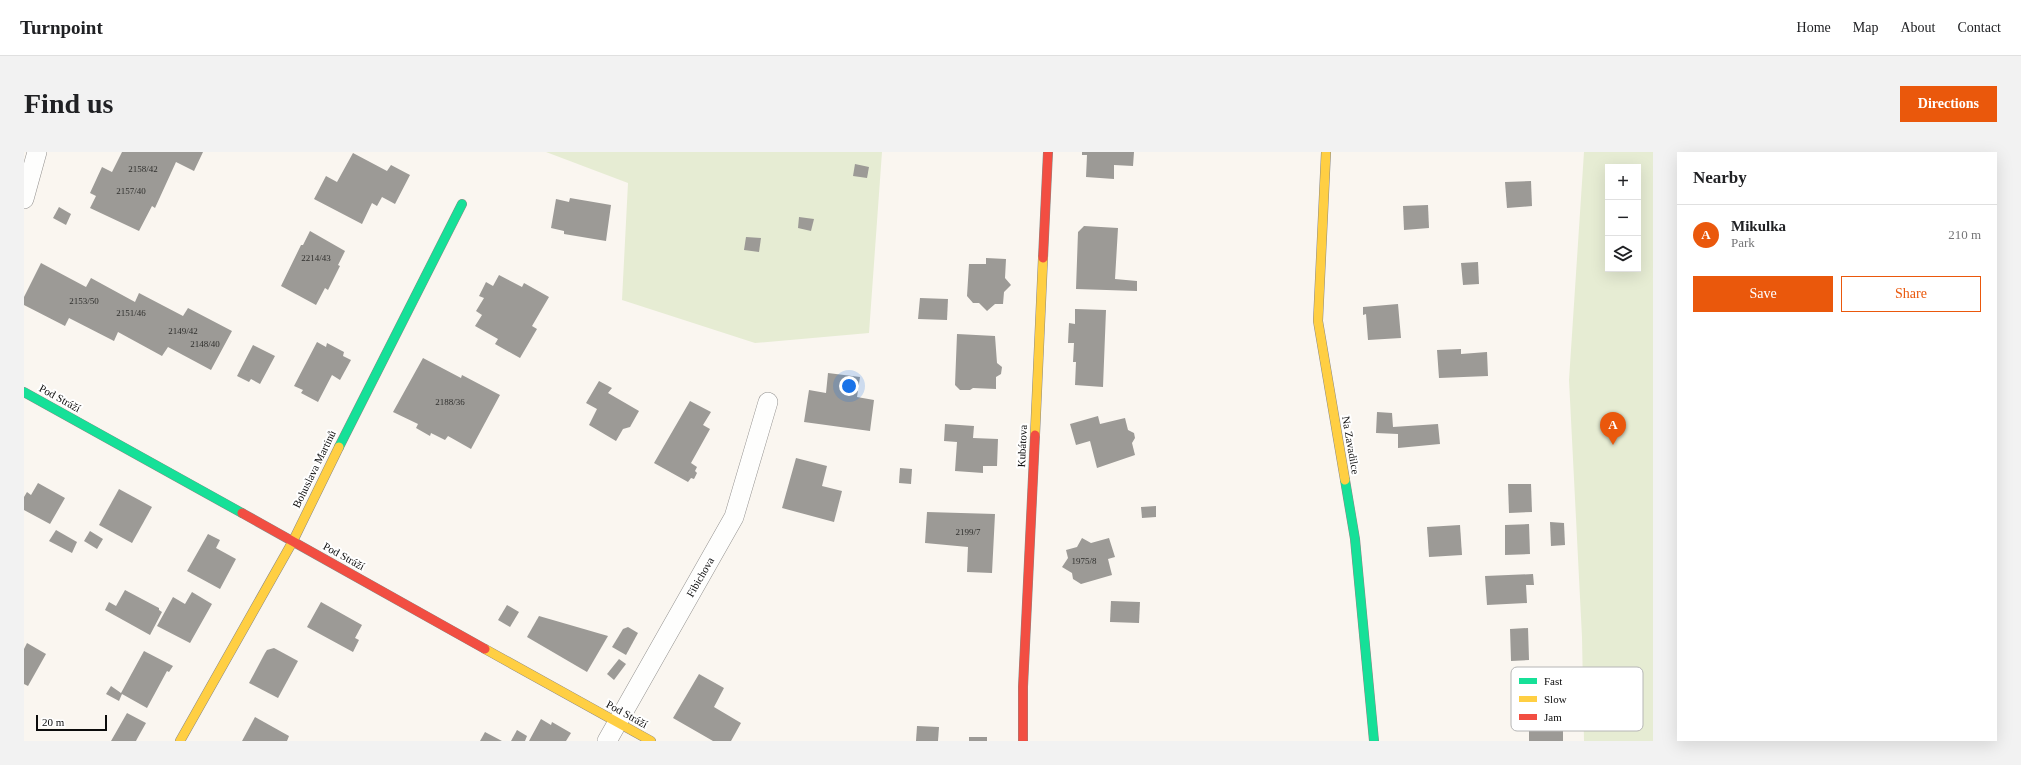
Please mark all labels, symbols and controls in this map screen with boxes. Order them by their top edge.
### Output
text: Turnpoint [20,17,103,38]
text: Home [1797,20,1831,35]
text: Map [1853,20,1878,35]
text: About [1900,20,1935,35]
text: Contact [1957,20,2001,35]
button: Directions [1900,86,1997,122]
text: Find us [24,88,114,119]
house number: 2158/42 [128,164,158,174]
map controls [1605,164,1641,272]
button: + [1605,164,1641,200]
text: Nearby [1693,168,1747,187]
house number: 2157/40 [116,186,146,196]
button: − [1605,200,1641,236]
text: Mikulka [1731,218,1786,234]
text: A [1701,227,1711,242]
text: 210 m [1948,227,1981,242]
text: Park [1731,235,1755,250]
button: layers [1605,236,1641,272]
house number: 2214/43 [301,253,331,263]
button: Save [1693,276,1833,312]
button: Share [1841,276,1981,312]
house number: 2153/50 [69,296,99,306]
house number: 2151/46 [116,308,146,318]
house number: 2149/42 [168,326,198,336]
house number: 2148/40 [190,339,220,349]
your location [839,376,859,396]
street label: Pod Stráží [37,382,83,414]
house number: 2188/36 [435,397,465,407]
pin: A [1600,412,1626,445]
street label: Na Zavadilce [1340,415,1362,475]
street label: Kubátova [1015,424,1029,468]
street label: Bohuslava Martinů [290,428,338,510]
house number: 2199/7 [955,527,981,537]
street label: Pod Stráží [321,540,367,572]
street label: Fibichova [684,555,716,599]
house number: 1975/8 [1071,556,1097,566]
legend [1511,667,1643,731]
text: Fast [1544,675,1562,687]
text: Slow [1544,693,1567,705]
street label: Pod Stráží [604,698,650,730]
text: Jam [1544,711,1562,723]
scale bar [36,713,107,732]
text: 20 m [42,716,64,728]

